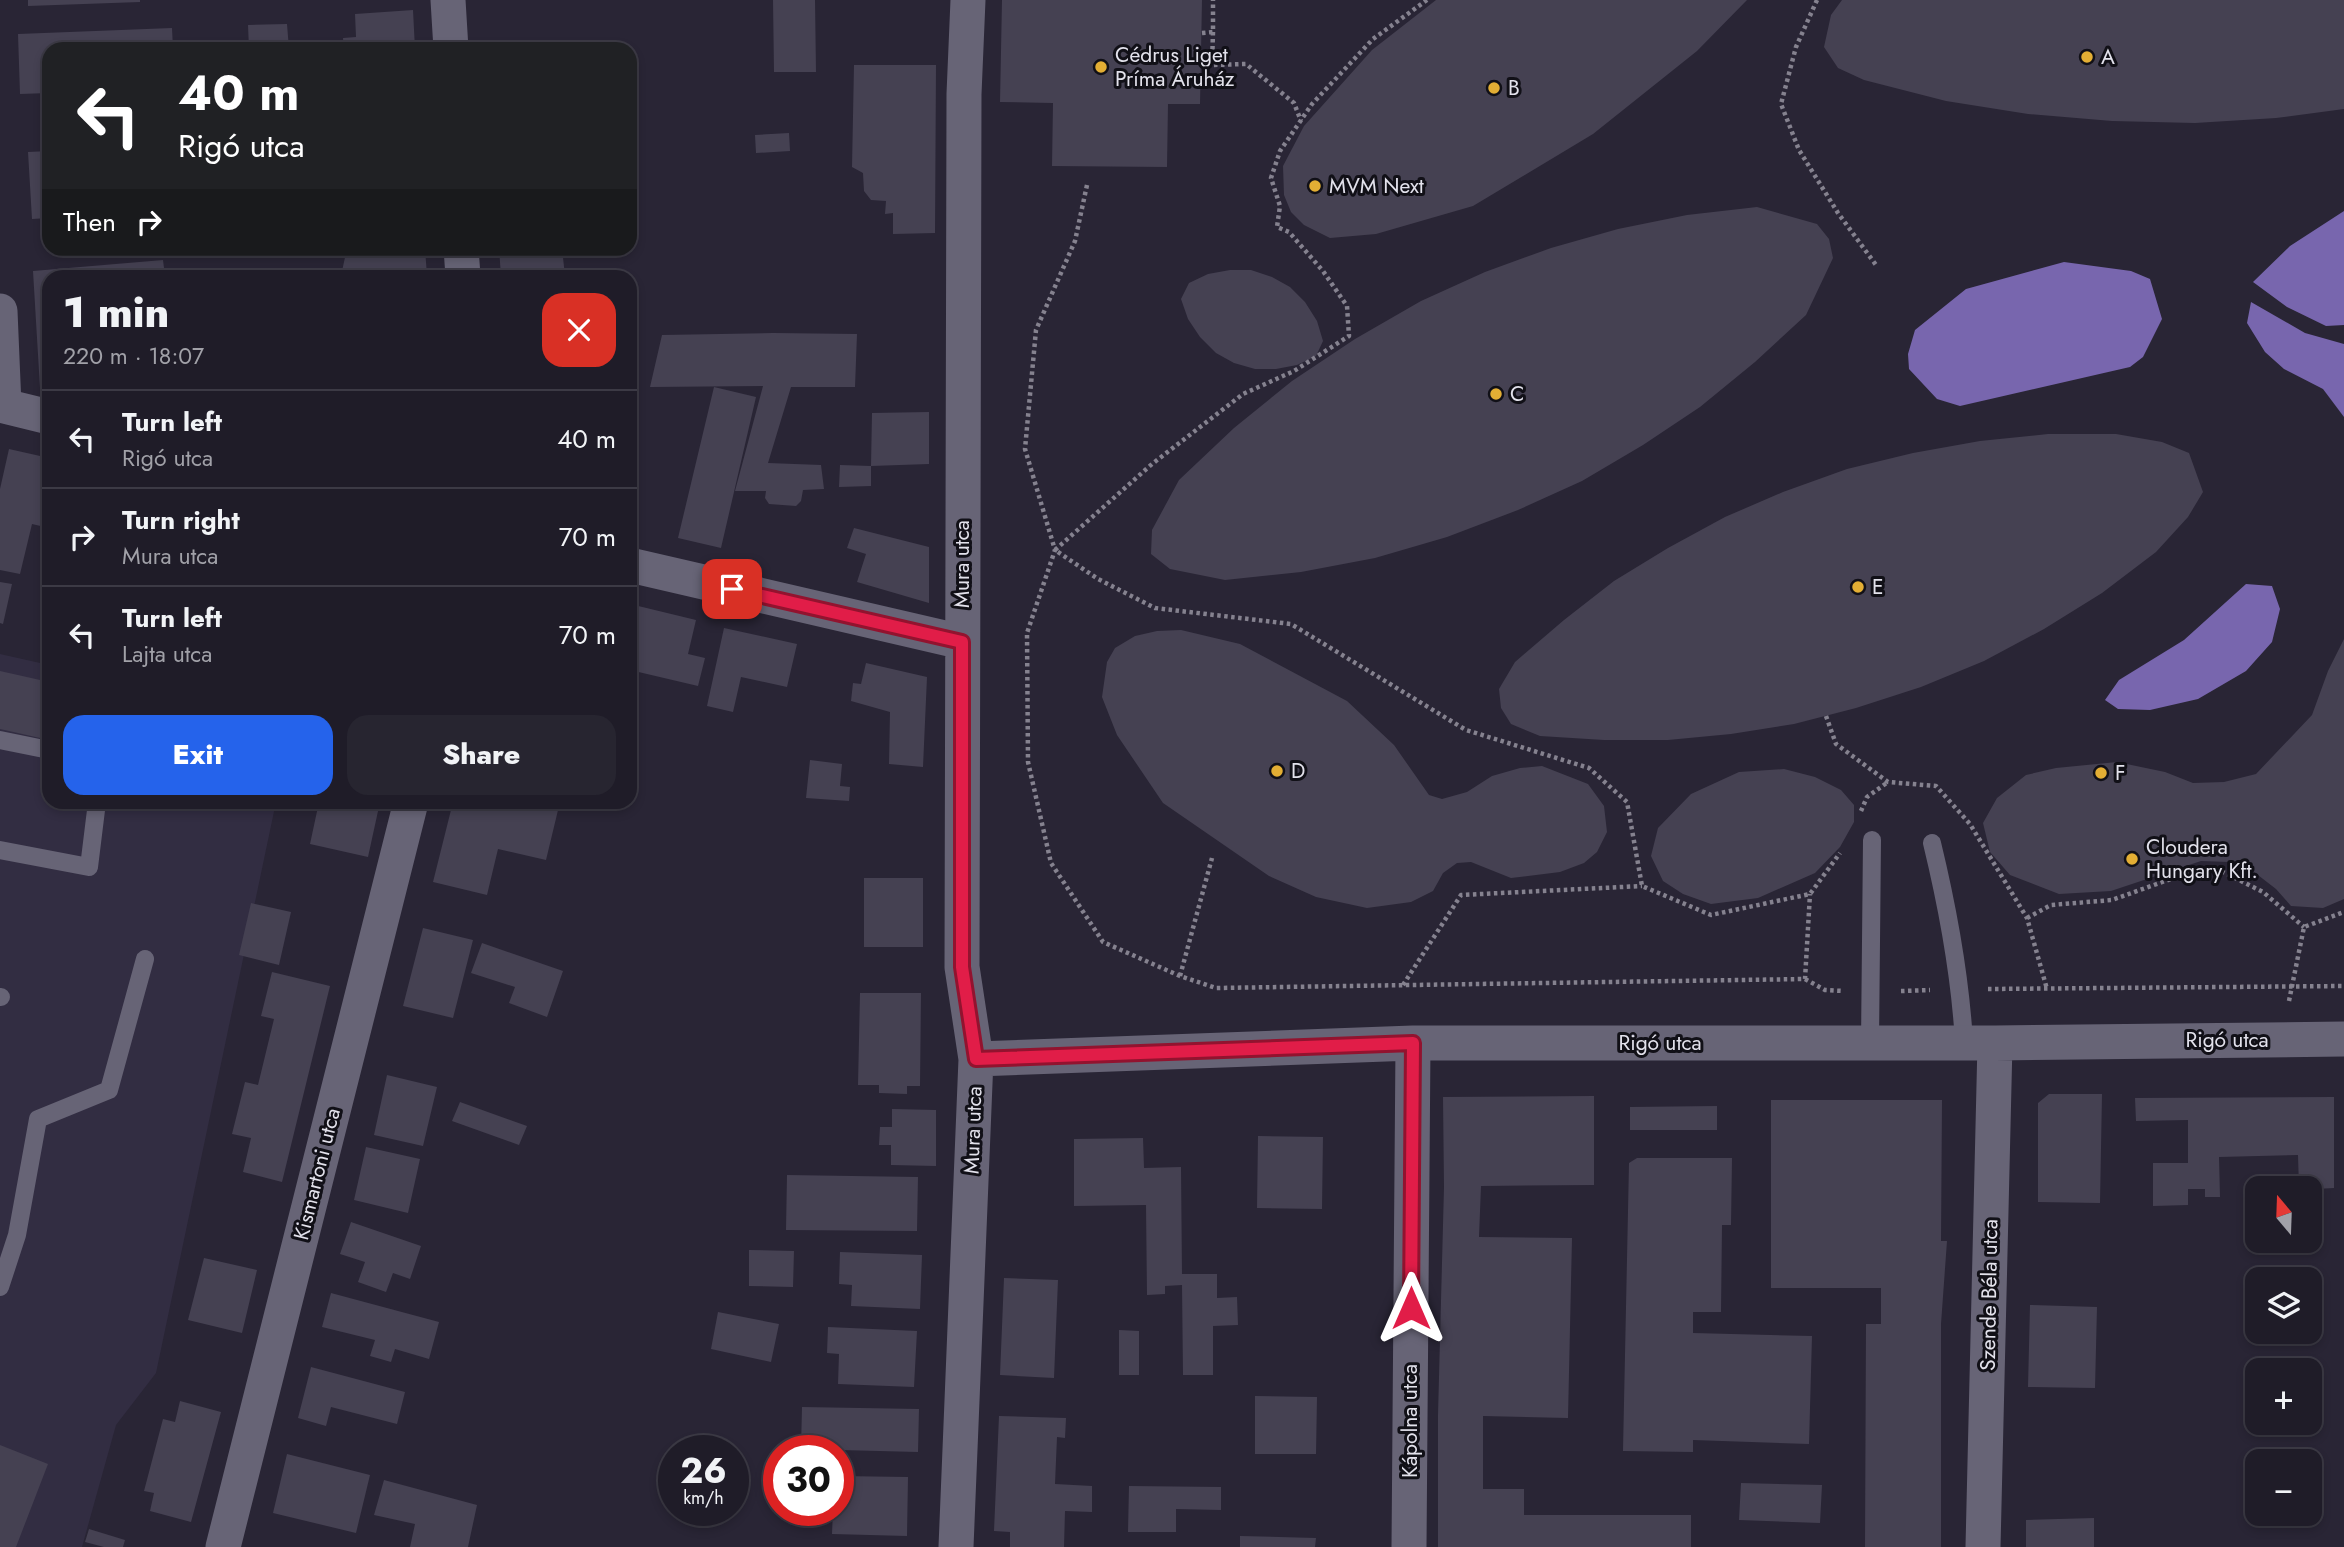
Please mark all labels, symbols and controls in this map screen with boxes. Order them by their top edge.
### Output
place label: Cédrus Liget Príma Áruház [1115,40,1235,94]
place label: A [2101,42,2115,72]
marker: A [2079,49,2095,65]
text: 40 m [178,58,300,128]
marker: Cédrus Liget Príma Áruház [1093,59,1109,75]
icon: left [63,70,154,161]
place label: B [1508,73,1520,103]
marker: B [1486,80,1502,96]
text: Rigó utca [178,123,305,169]
place label: MVM Next [1329,171,1424,201]
marker: MVM Next [1307,178,1323,194]
text: Then [63,203,116,241]
icon: right [130,203,168,241]
text: 1 min [63,282,169,343]
button: close [542,293,616,367]
text: 220 m · 18:07 [63,339,204,373]
place label: C [1510,379,1524,409]
marker: C [1488,386,1504,402]
text: Turn left [122,403,222,441]
icon: left [63,420,101,458]
text: 40 m [557,420,616,458]
text: Rigó utca [122,441,213,475]
text: Turn right [122,501,240,539]
icon: right [63,518,101,556]
text: 70 m [559,518,616,556]
street label: Mura utca [947,520,977,608]
text: Mura utca [122,539,218,573]
pin [702,559,762,619]
icon: arrive [713,570,751,608]
place label: E [1872,572,1884,602]
marker: E [1850,579,1866,595]
text: Turn left [122,599,222,637]
icon: left [63,616,101,654]
text: 70 m [559,616,616,654]
text: Lajta utca [122,637,212,671]
button: Exit [63,715,333,795]
button: Share [347,715,616,795]
place label: D [1291,756,1305,786]
place label: F [2115,758,2126,788]
marker: D [1269,763,1285,779]
marker: F [2093,765,2109,781]
place label: Cloudera Hungary Kft. [2146,832,2258,886]
marker: Cloudera Hungary Kft. [2124,851,2140,867]
street label: Rigó utca [2185,1025,2269,1055]
street label: Rigó utca [1618,1028,1702,1058]
street label: Mura utca [956,1086,990,1174]
street label: Kismartoni utca [286,1105,348,1243]
north arrow [2245,1176,2322,1253]
map controls [2245,1176,2322,1526]
street label: Szende Béla utca [1973,1219,2005,1371]
button: layers [2245,1267,2322,1344]
position arrow [1374,1271,1448,1345]
button: + [2245,1358,2322,1435]
street label: Kápolna utca [1395,1364,1425,1478]
speed limit sign: 30 [763,1435,854,1526]
text: 26 [680,1446,727,1496]
button: − [2245,1449,2322,1526]
text: km/h [683,1485,724,1511]

